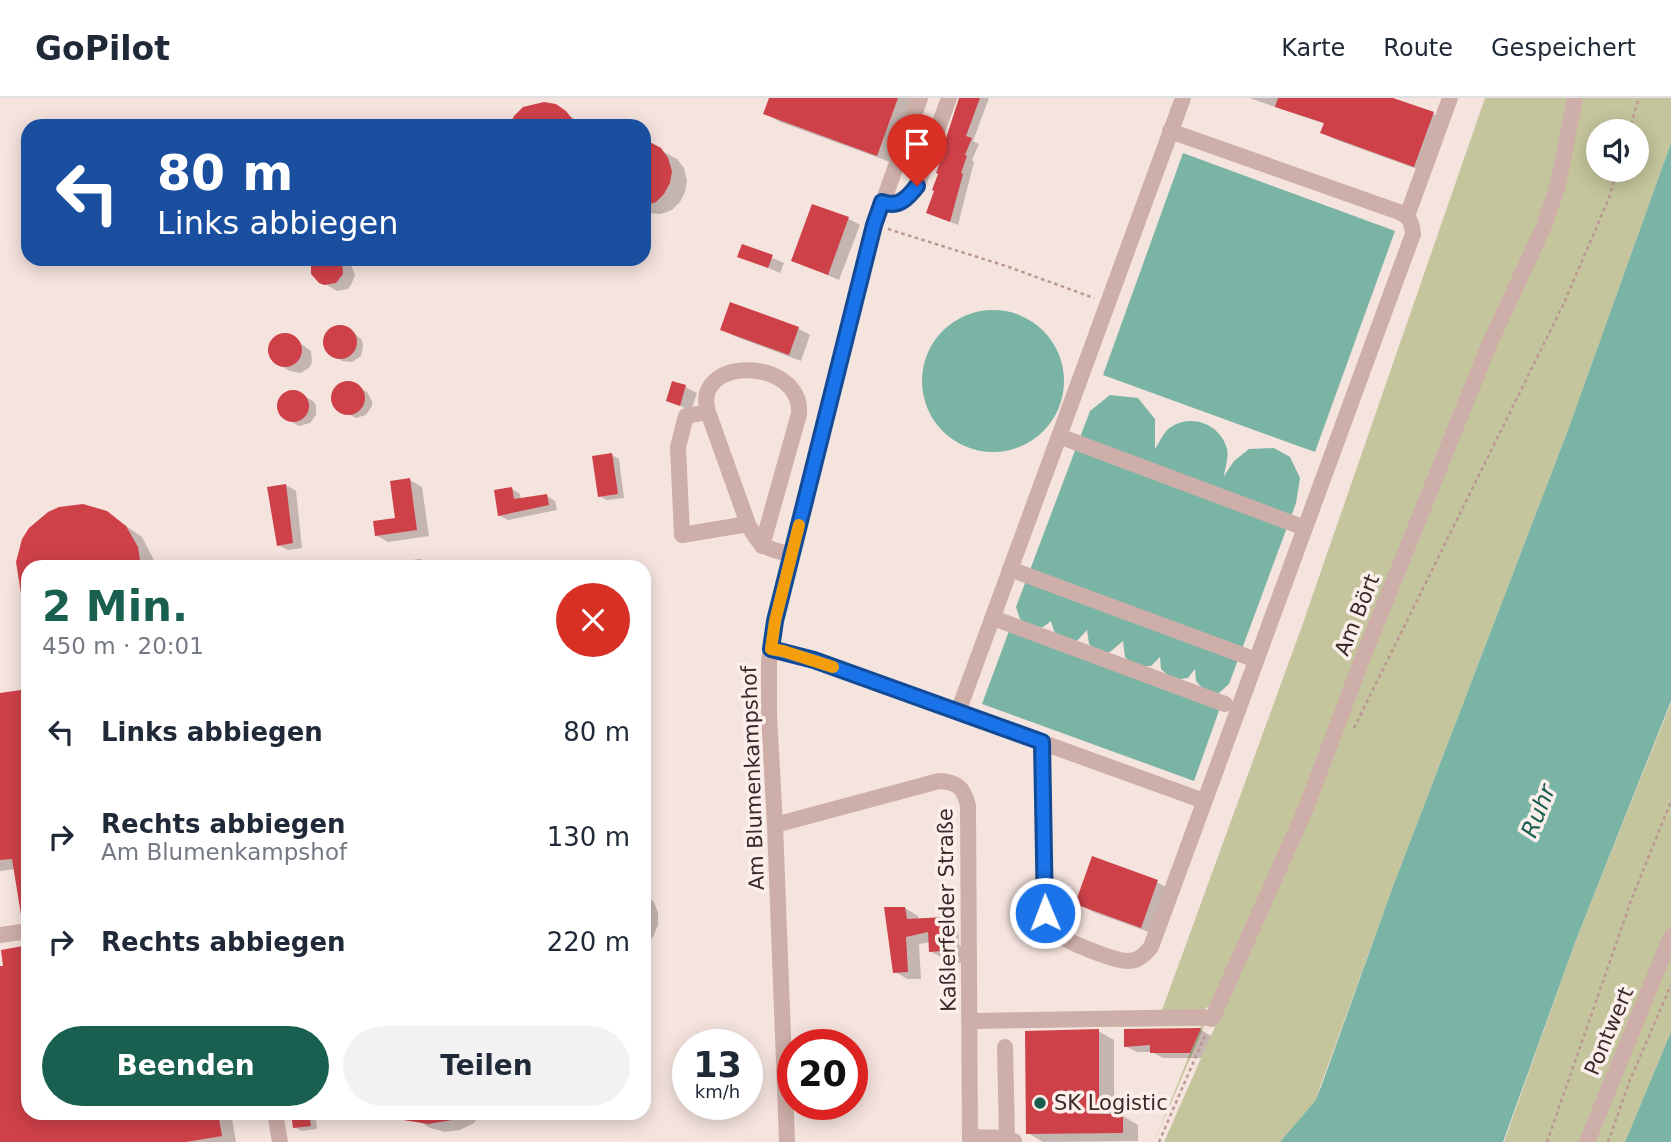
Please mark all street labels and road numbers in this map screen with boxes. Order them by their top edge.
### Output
street label: Am Bört [1330,571,1384,659]
street label: Am Blumenkampshof [737,665,769,891]
street label: Kaßlerfelder Straße [933,808,961,1012]
street label: Pontwert [1580,983,1638,1079]

